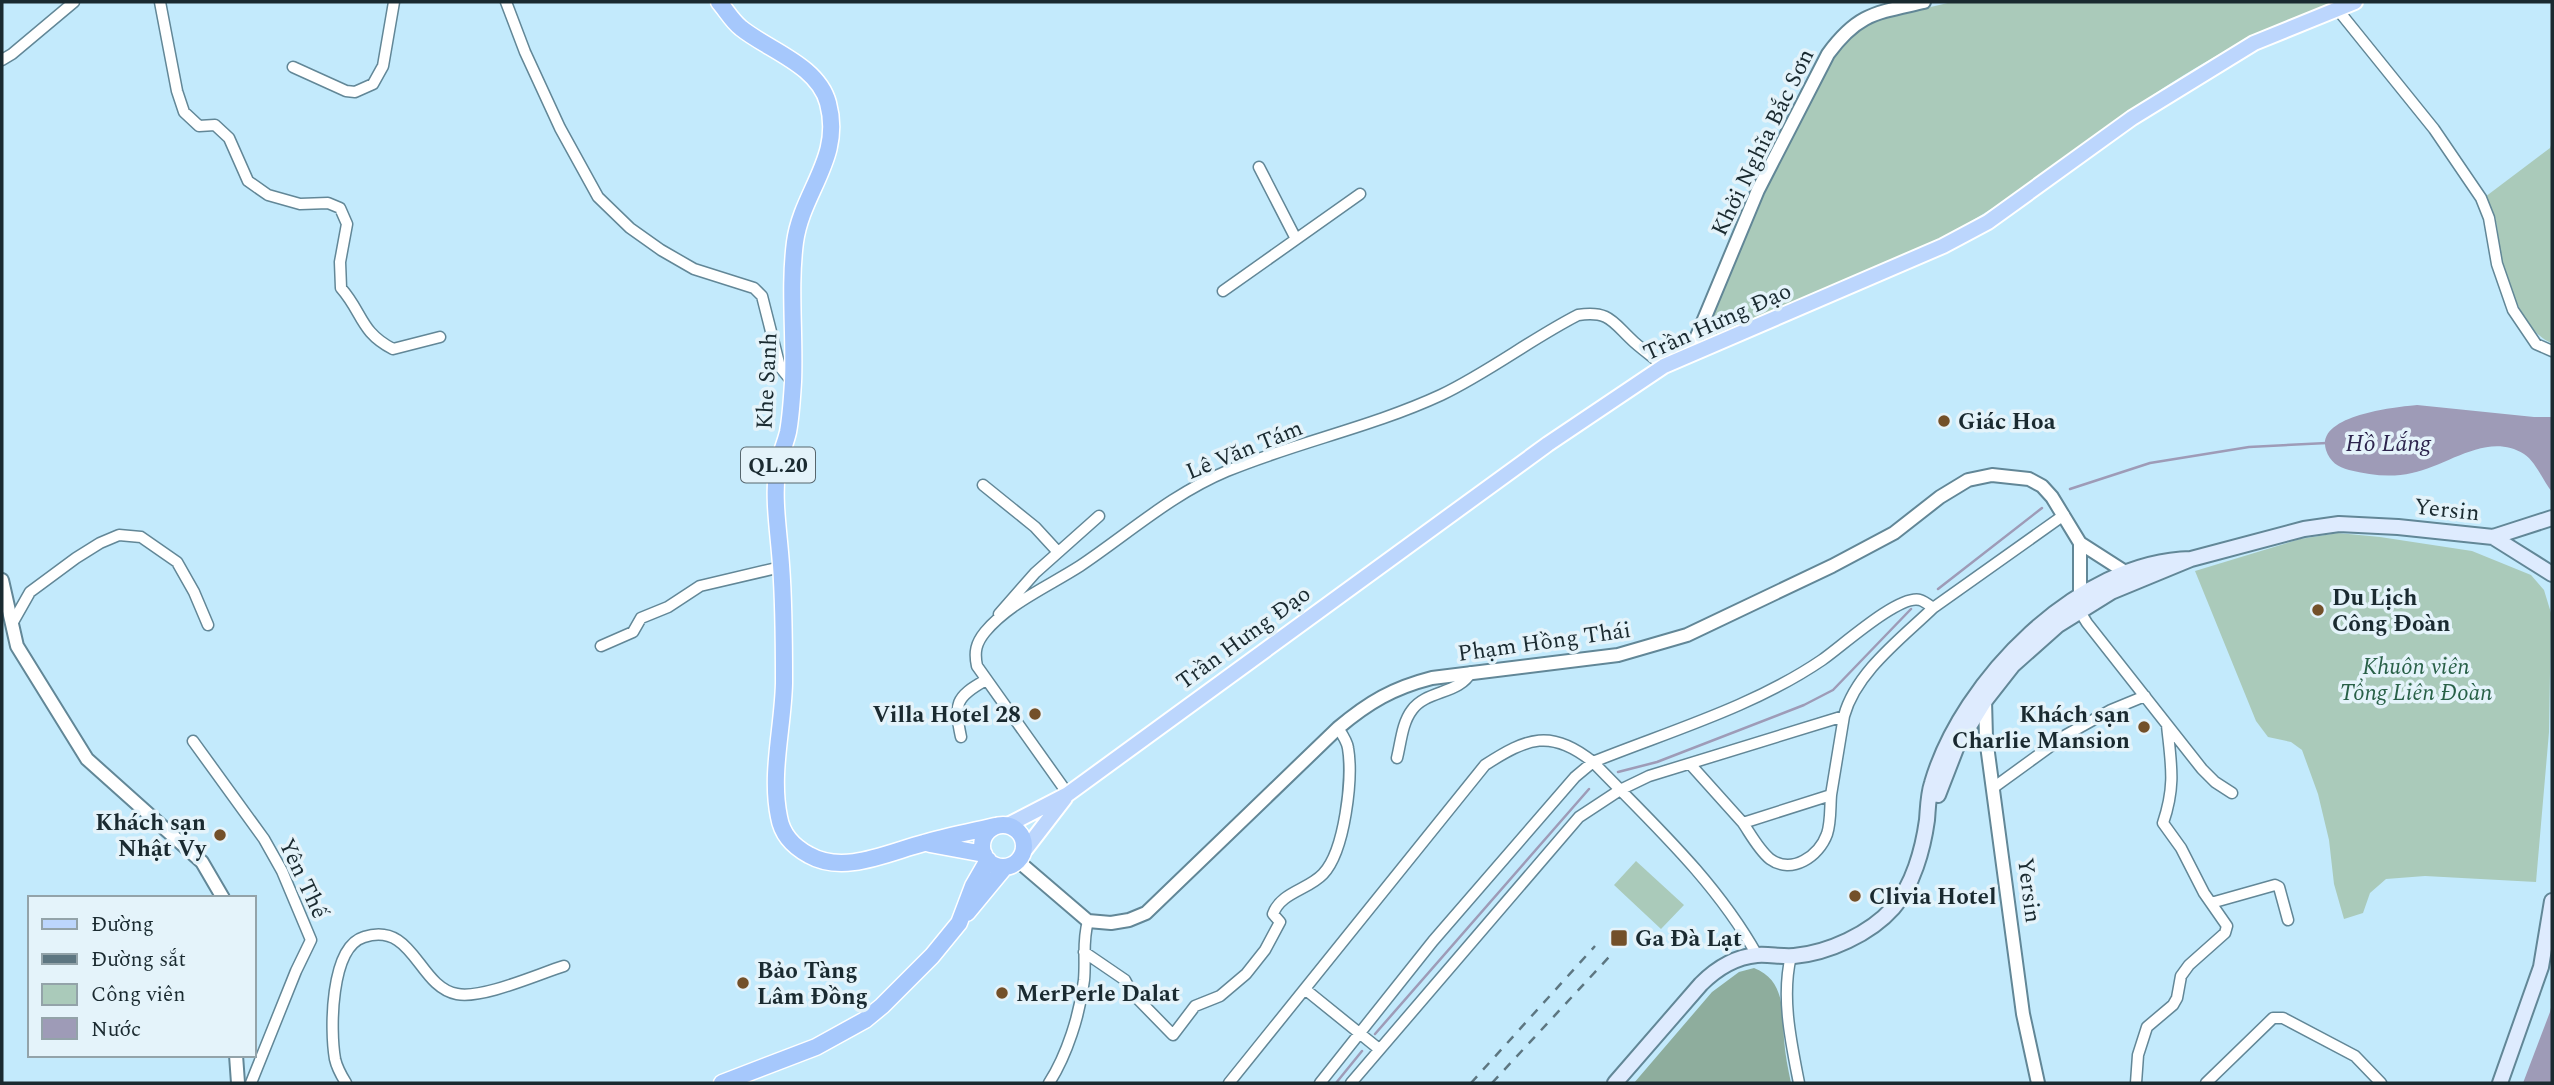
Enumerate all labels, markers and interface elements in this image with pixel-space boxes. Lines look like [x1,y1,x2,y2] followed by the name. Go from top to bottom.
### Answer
[1703,43,1824,242] street label: Khởi Nghĩa Bắc Sơn
[1638,274,1797,371] street label: Trần Hưng Đạo
[747,332,788,430] street label: Khe Sanh
[1958,405,2056,440] place label: Giác Hoa
[1181,411,1308,490] street label: Lê Văn Tám
[1936,413,1952,429] marker: Giác Hoa
[2345,426,2432,462] water label: Hồ Lắng
[741,448,815,482] road number: QL.20
[2412,490,2481,531] street label: Yersin
[1169,577,1319,699] street label: Trần Hưng Đạo
[2332,581,2451,642] place label: Du Lịch Công Đoàn
[2310,602,2326,618] marker: Du Lịch Công Đoàn
[1455,613,1633,672] street label: Phạm Hồng Thái
[2340,650,2492,711] park label: Khuôn viên Tổng Liên Đoàn
[873,698,1021,733] place label: Villa Hotel 28
[1952,698,2130,759] place label: Khách sạn Charlie Mansion
[1027,706,1043,722] marker: Villa Hotel 28
[2136,719,2152,735] marker: Khách sạn Charlie Mansion
[95,806,207,867] place label: Khách sạn Nhật Vy
[212,827,228,843] marker: Khách sạn Nhật Vy
[269,833,337,925] street label: Yên Thế
[2007,855,2050,925] street label: Yersin
[1869,880,1996,915] place label: Clivia Hotel
[1847,888,1863,904] marker: Clivia Hotel
[28,896,256,1057] legend
[91,909,154,941] text: Đường
[1635,922,1742,957] place label: Ga Đà Lạt
[1609,928,1629,948] marker: Ga Đà Lạt
[91,944,186,976] text: Đường sắt
[757,954,868,1015] place label: Bảo Tàng Lâm Đồng
[735,975,751,991] marker: Bảo Tàng Lâm Đồng
[1016,977,1180,1012] place label: MerPerle Dalat
[91,979,185,1011] text: Công viên
[994,985,1010,1001] marker: MerPerle Dalat
[91,1014,141,1046] text: Nước

